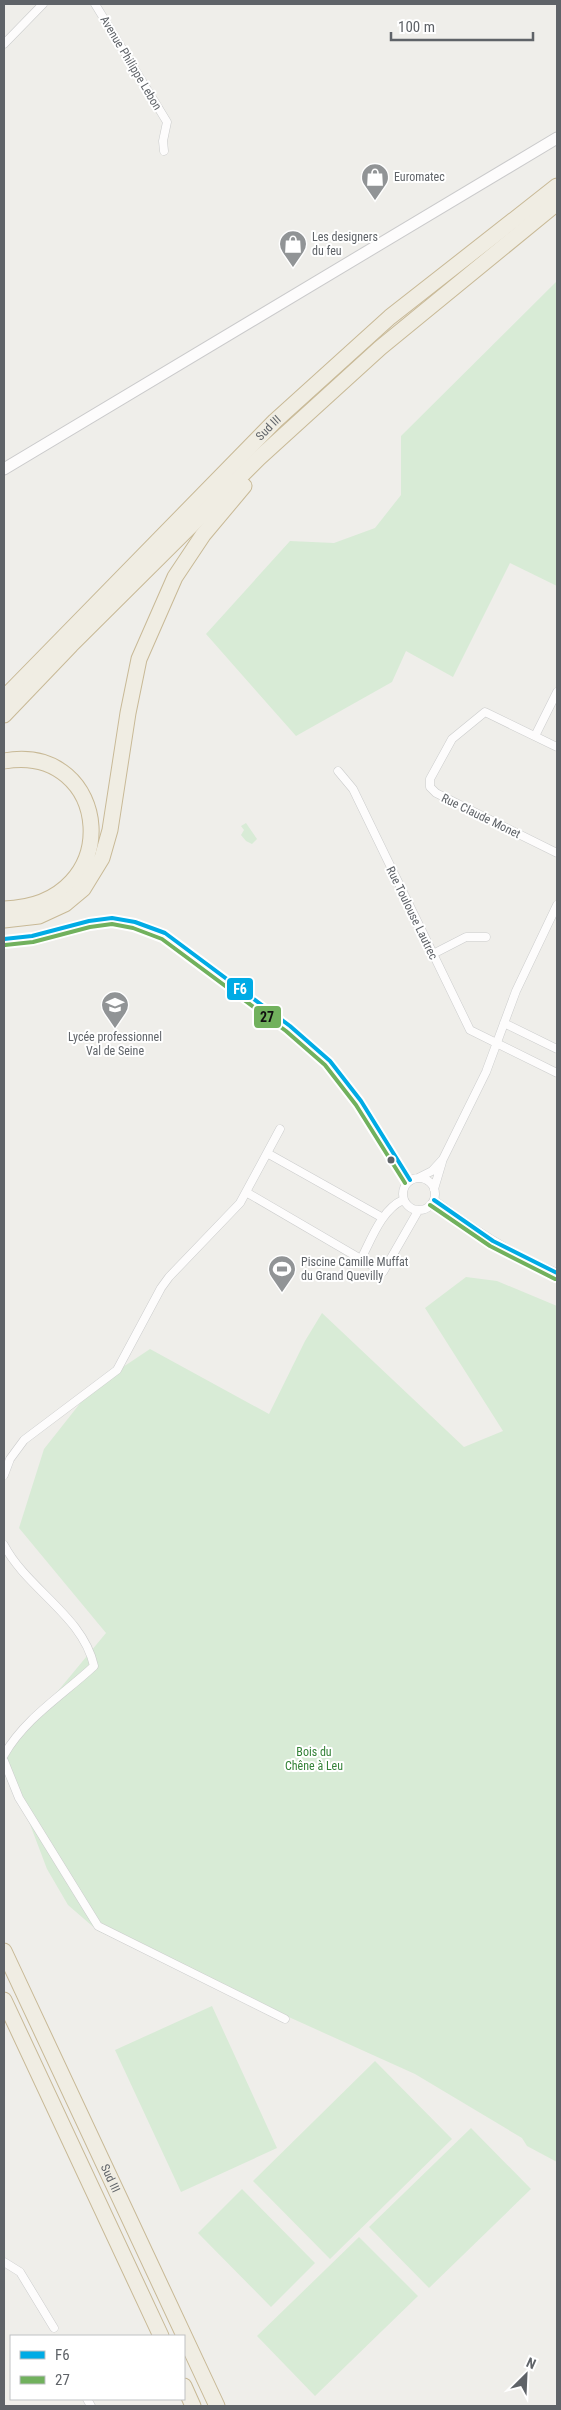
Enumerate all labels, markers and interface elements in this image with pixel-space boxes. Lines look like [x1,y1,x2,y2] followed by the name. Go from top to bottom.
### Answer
[391,10,534,42] scale bar
[97,13,165,113] street label: Avenue Philippe Lebon
[398,18,435,36] text: 100 m
[360,162,390,201] shop icon: Euromatec
[394,170,445,184] place label: Euromatec
[278,229,308,268] shop icon: Les designers du feu
[312,230,378,258] place label: Les designers du feu
[253,412,284,443] street label: Sud III
[439,791,523,841] street label: Rue Claude Monet
[383,864,441,962] street label: Rue Toulouse Lautrec
[226,977,254,1001] line badge: F6
[233,981,247,997] text: F6
[100,990,130,1029] school or university icon: Lycée professionnel Val de Seine
[253,1005,282,1029] line badge: 27
[260,1009,274,1025] text: 27
[68,1030,162,1058] place label: Lycée professionnel Val de Seine
[386,1155,396,1165] unlabelled marker
[267,1254,297,1293] sports icon: Piscine Camille Muffat du Grand Quevilly
[301,1255,409,1283] place label: Piscine Camille Muffat du Grand Quevilly
[285,1745,343,1773] park label: Bois du Chêne à Leu
[98,2162,123,2195] street label: Sud III
[10,2335,185,2400] legend
[55,2346,70,2364] text: F6
[501,2350,551,2400] north arrow
[524,2354,538,2372] text: N
[55,2371,70,2389] text: 27

